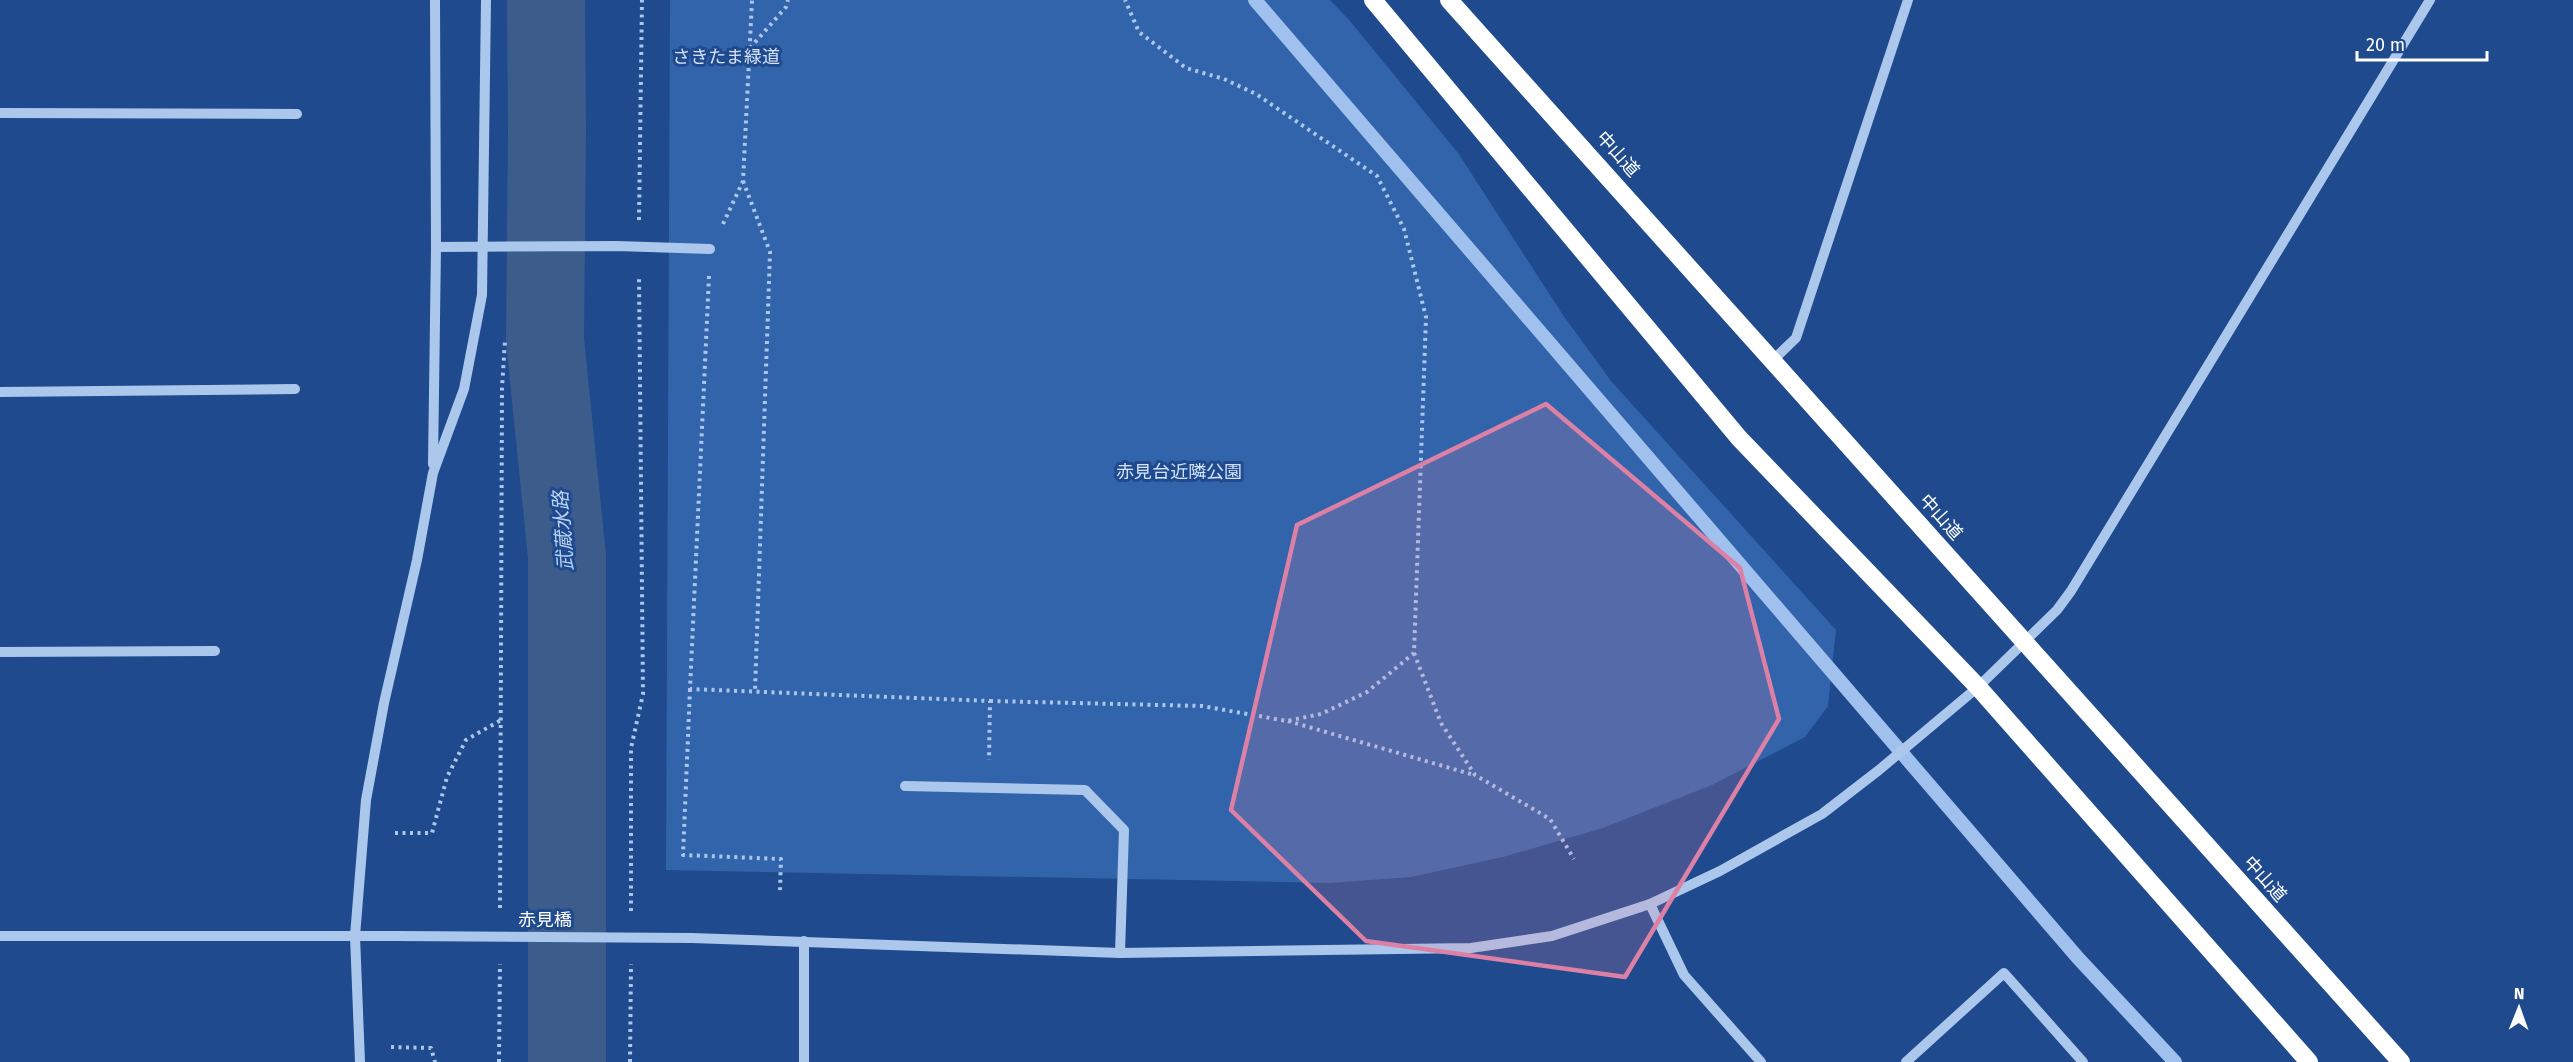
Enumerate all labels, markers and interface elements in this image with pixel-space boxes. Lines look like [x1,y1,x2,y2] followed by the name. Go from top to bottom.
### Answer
[2357,24,2488,62] scale bar
[2366,34,2405,56] text: 20 m
[672,46,780,68] park label: さきたま緑道
[1592,127,1644,181] street label: 中山道
[1116,461,1242,483] park label: 赤見台近隣公園
[548,488,578,572] water label: 武蔵水路
[1915,490,1967,544] street label: 中山道
[2239,852,2291,906] street label: 中山道
[518,909,572,931] street label: 赤見橋
[2489,978,2549,1038] north arrow
[2514,984,2525,1003] text: N

